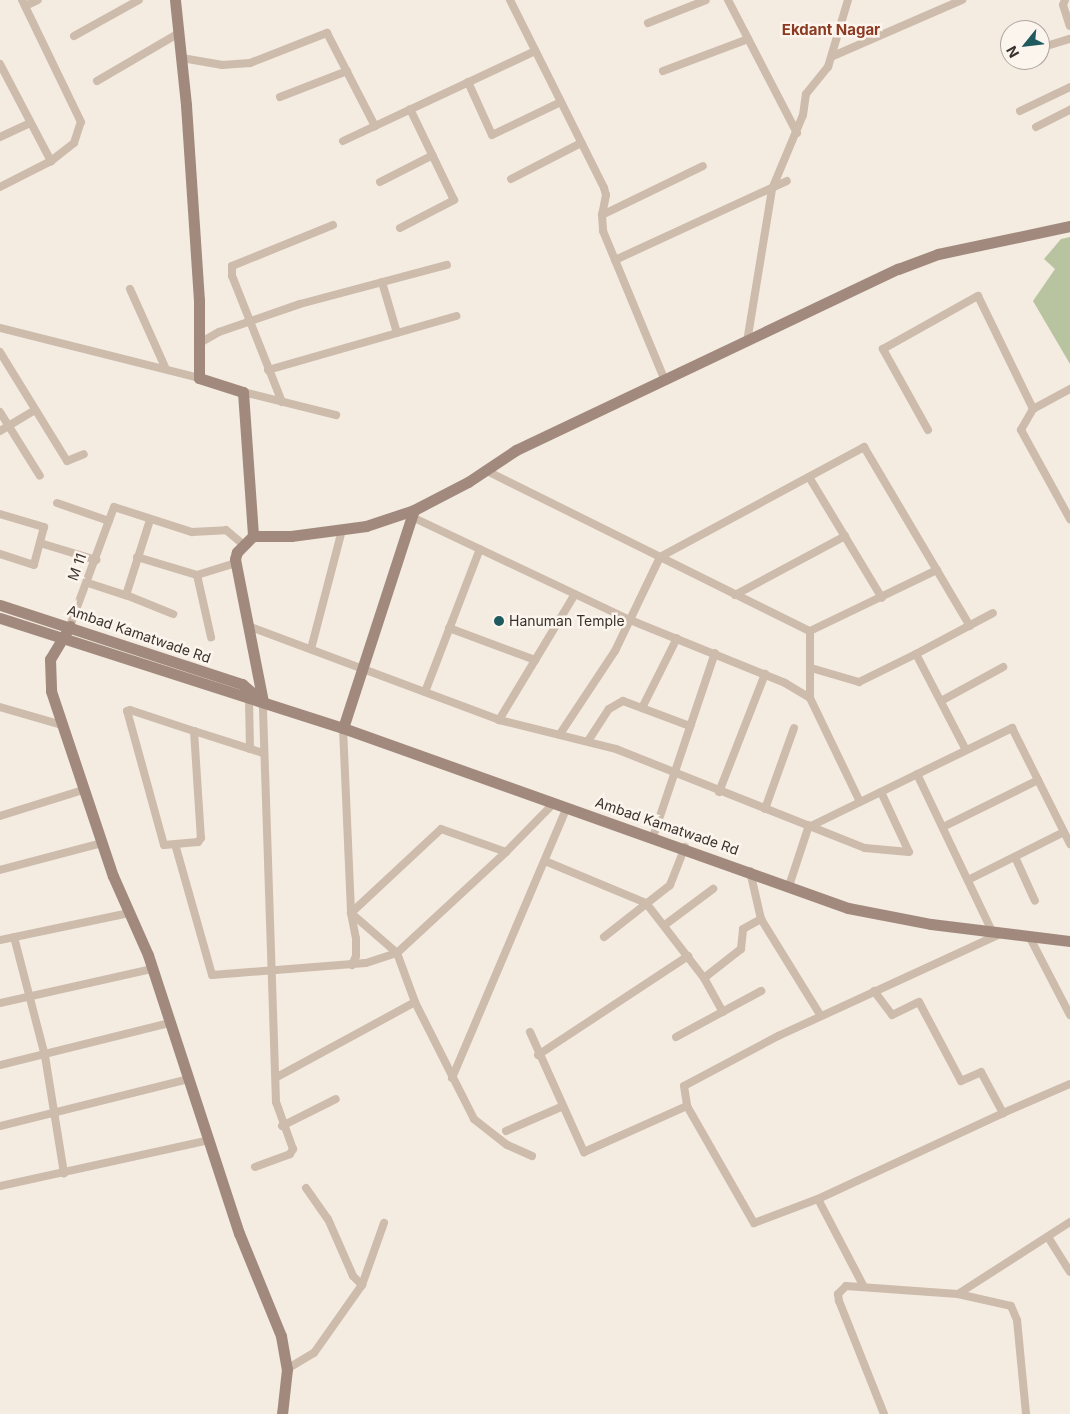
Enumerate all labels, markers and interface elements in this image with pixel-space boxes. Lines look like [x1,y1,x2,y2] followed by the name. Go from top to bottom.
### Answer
[1000,20,1050,70] north arrow
[782,21,880,39] district label: Ekdant Nagar
[1002,43,1022,61] text: N
[64,551,90,583] street label: M 11
[65,602,213,666] street label: Ambad Kamatwade Rd
[509,613,625,629] place label: Hanuman Temple
[493,615,505,627] marker: Hanuman Temple
[593,794,741,858] street label: Ambad Kamatwade Rd

